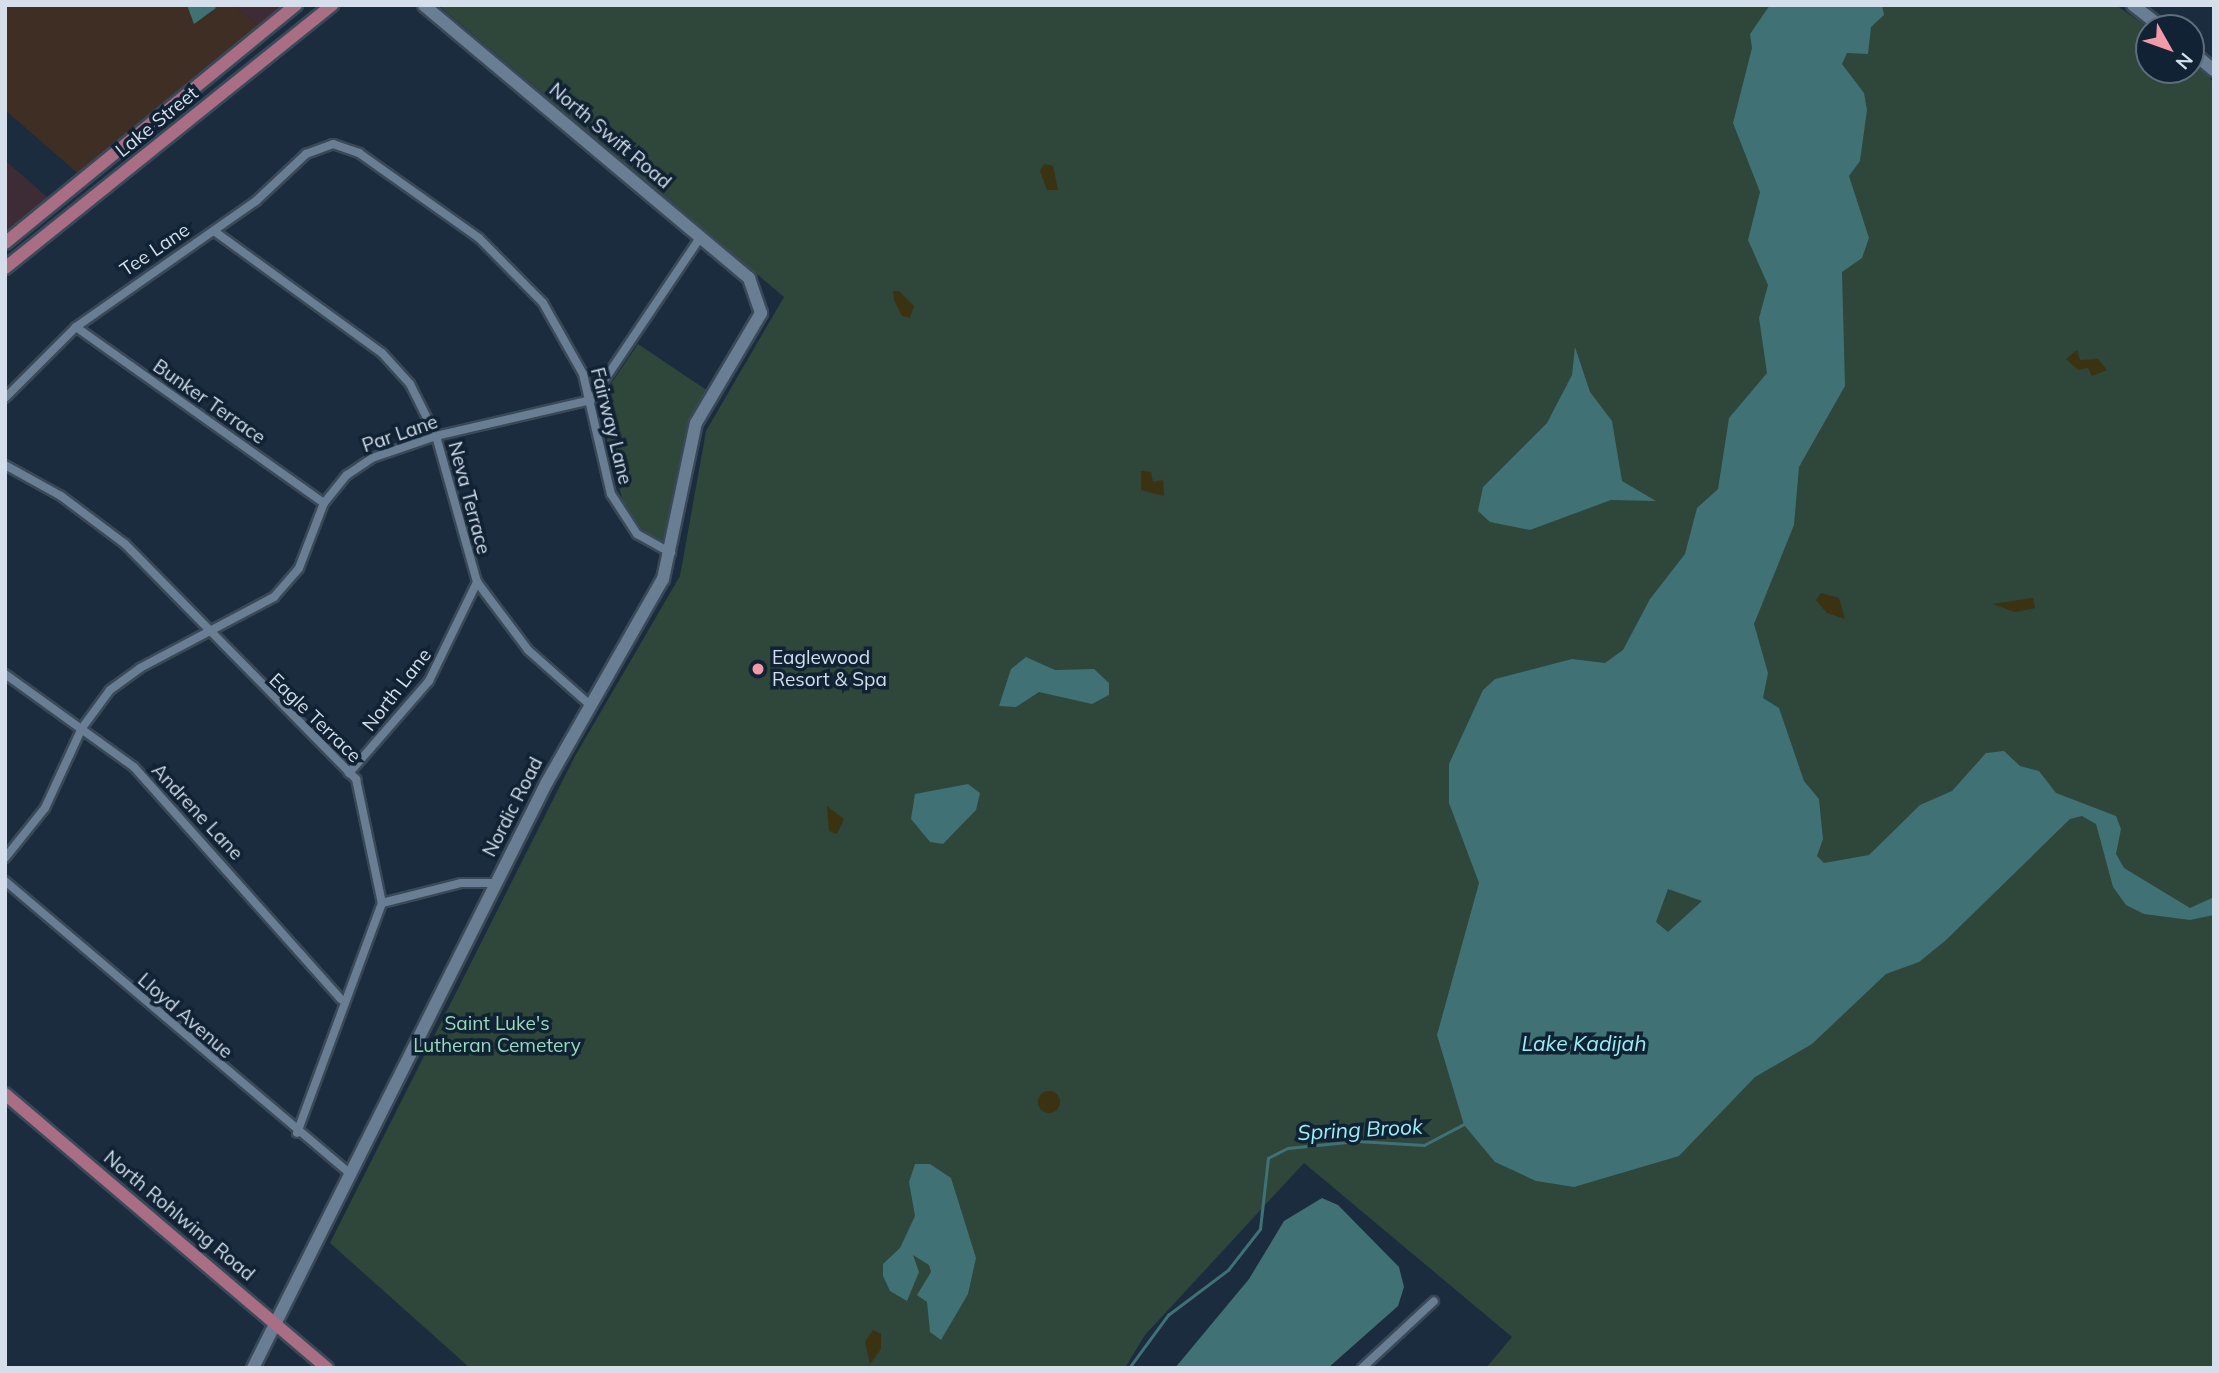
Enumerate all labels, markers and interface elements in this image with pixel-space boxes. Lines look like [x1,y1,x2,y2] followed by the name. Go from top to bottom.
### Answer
[2135,14,2205,84] north arrow
[2171,48,2198,74] text: N
[544,78,676,194] street label: North Swift Road
[111,82,203,162] street label: Lake Street
[116,218,194,282] street label: Tee Lane
[148,355,270,449] street label: Bunker Terrace
[585,365,637,487] street label: Fairway Lane
[359,410,441,458] street label: Par Lane
[443,439,495,557] street label: Neva Terrace
[358,644,436,736] street label: North Lane
[772,647,887,691] place label: Eaglewood Resort & Spa
[750,661,766,677] marker: Eaglewood Resort & Spa
[264,669,366,767] street label: Eagle Terrace
[478,753,548,861] street label: Nordic Road
[147,759,247,865] street label: Andrene Lane
[133,969,237,1063] street label: Lloyd Avenue
[413,1013,581,1057] park label: Saint Luke's Lutheran Cemetery
[1522,1030,1646,1056] water label: Lake Kadijah
[1297,1113,1423,1145] water label: Spring Brook
[99,1146,259,1286] street label: North Rohlwing Road

